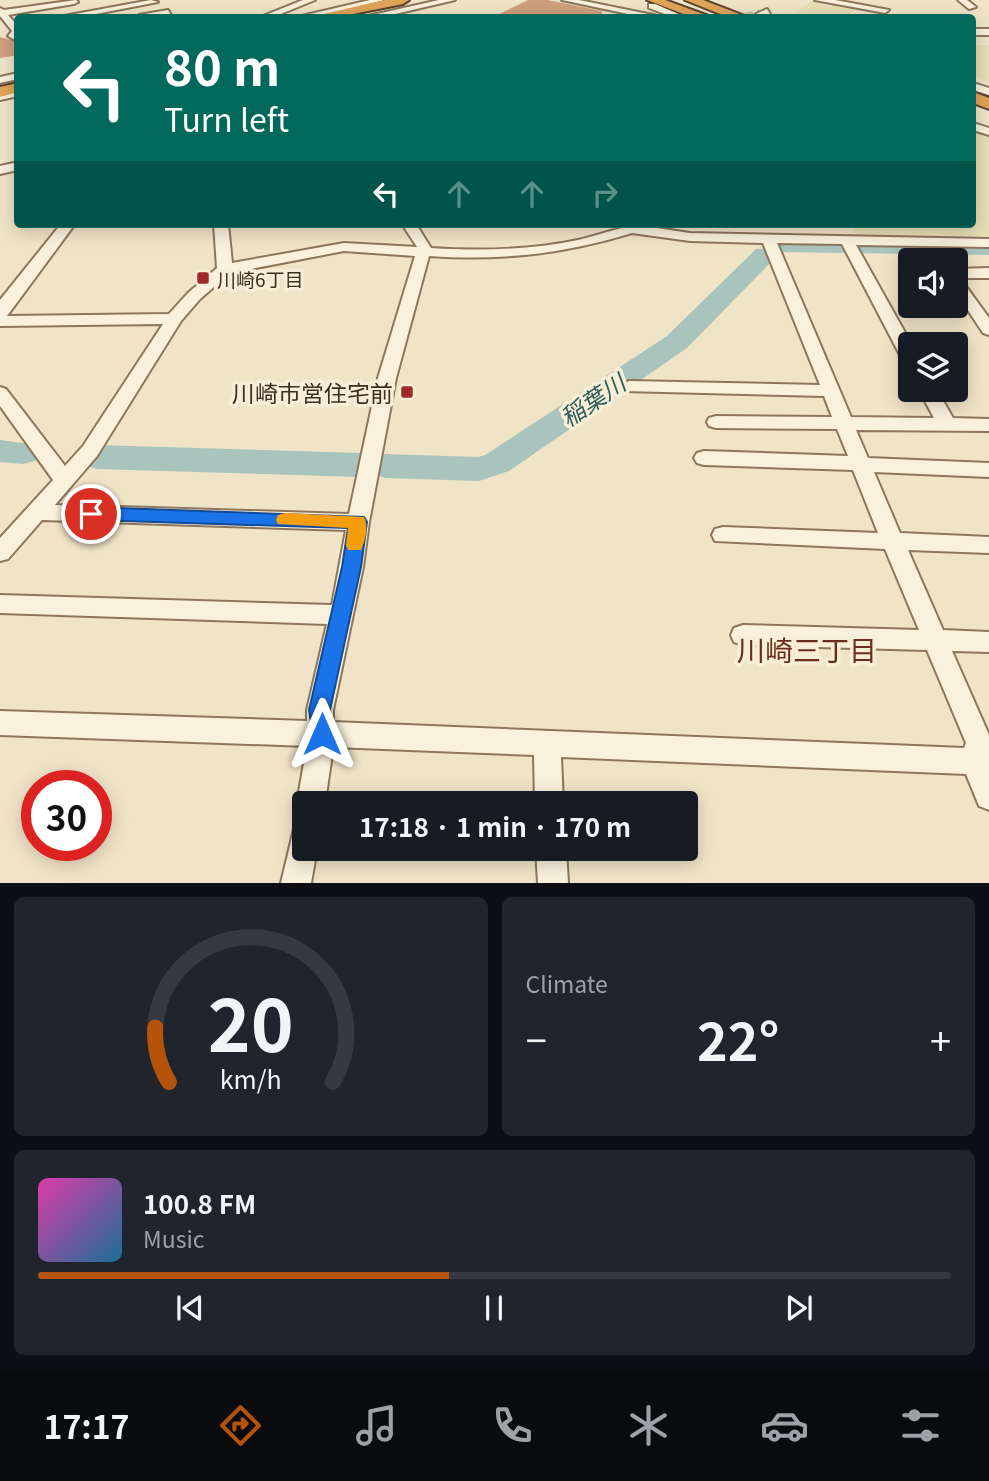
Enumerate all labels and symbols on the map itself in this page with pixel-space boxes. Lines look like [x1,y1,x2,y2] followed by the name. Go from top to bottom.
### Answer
[217,265,304,292] place label: 川崎6丁目
[195,270,211,286] marker: 川崎6丁目
[552,363,634,434] water label: 稲葉川
[232,375,393,409] place label: 川崎市営住宅前
[399,384,415,400] marker: 川崎市営住宅前
[61,484,121,544] pin
[737,629,877,669] district label: 川崎三丁目
[285,697,359,771] position arrow
[21,770,112,861] speed limit sign: 30

